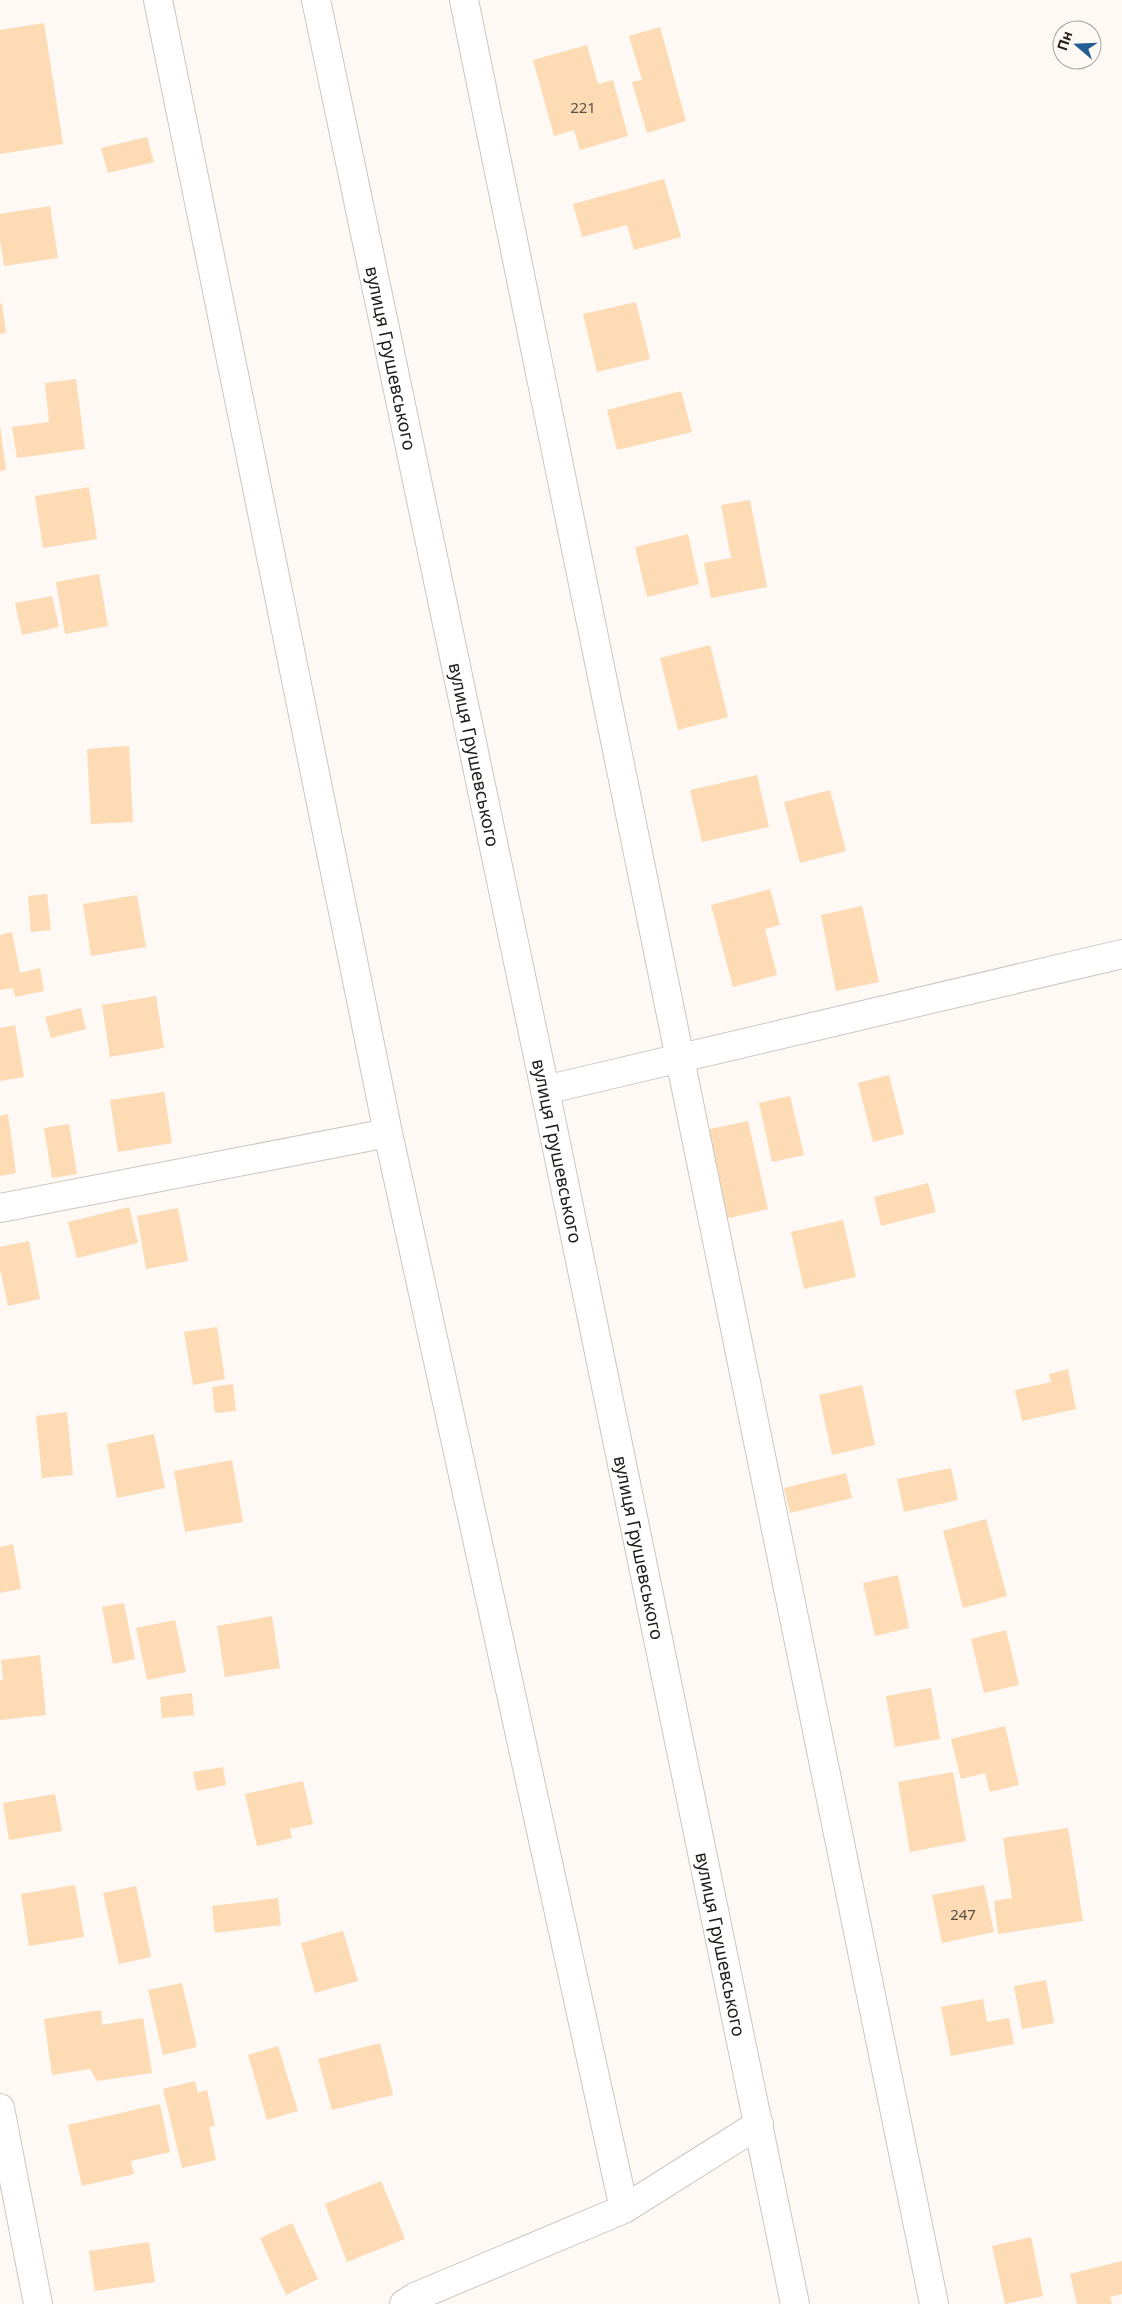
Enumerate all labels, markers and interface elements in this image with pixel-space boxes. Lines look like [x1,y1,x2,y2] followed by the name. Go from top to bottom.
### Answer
[1052,20,1102,70] north arrow
[1052,28,1076,53] text: Пн
[570,97,596,117] house number: 221
[360,264,422,452] street label: вулиця Грушевського
[443,660,506,849] street label: вулиця Грушевського
[527,1057,588,1245] street label: вулиця Грушевського
[609,1453,670,1642] street label: вулиця Грушевського
[690,1850,752,2039] street label: вулиця Грушевського
[950,1904,976,1924] house number: 247

